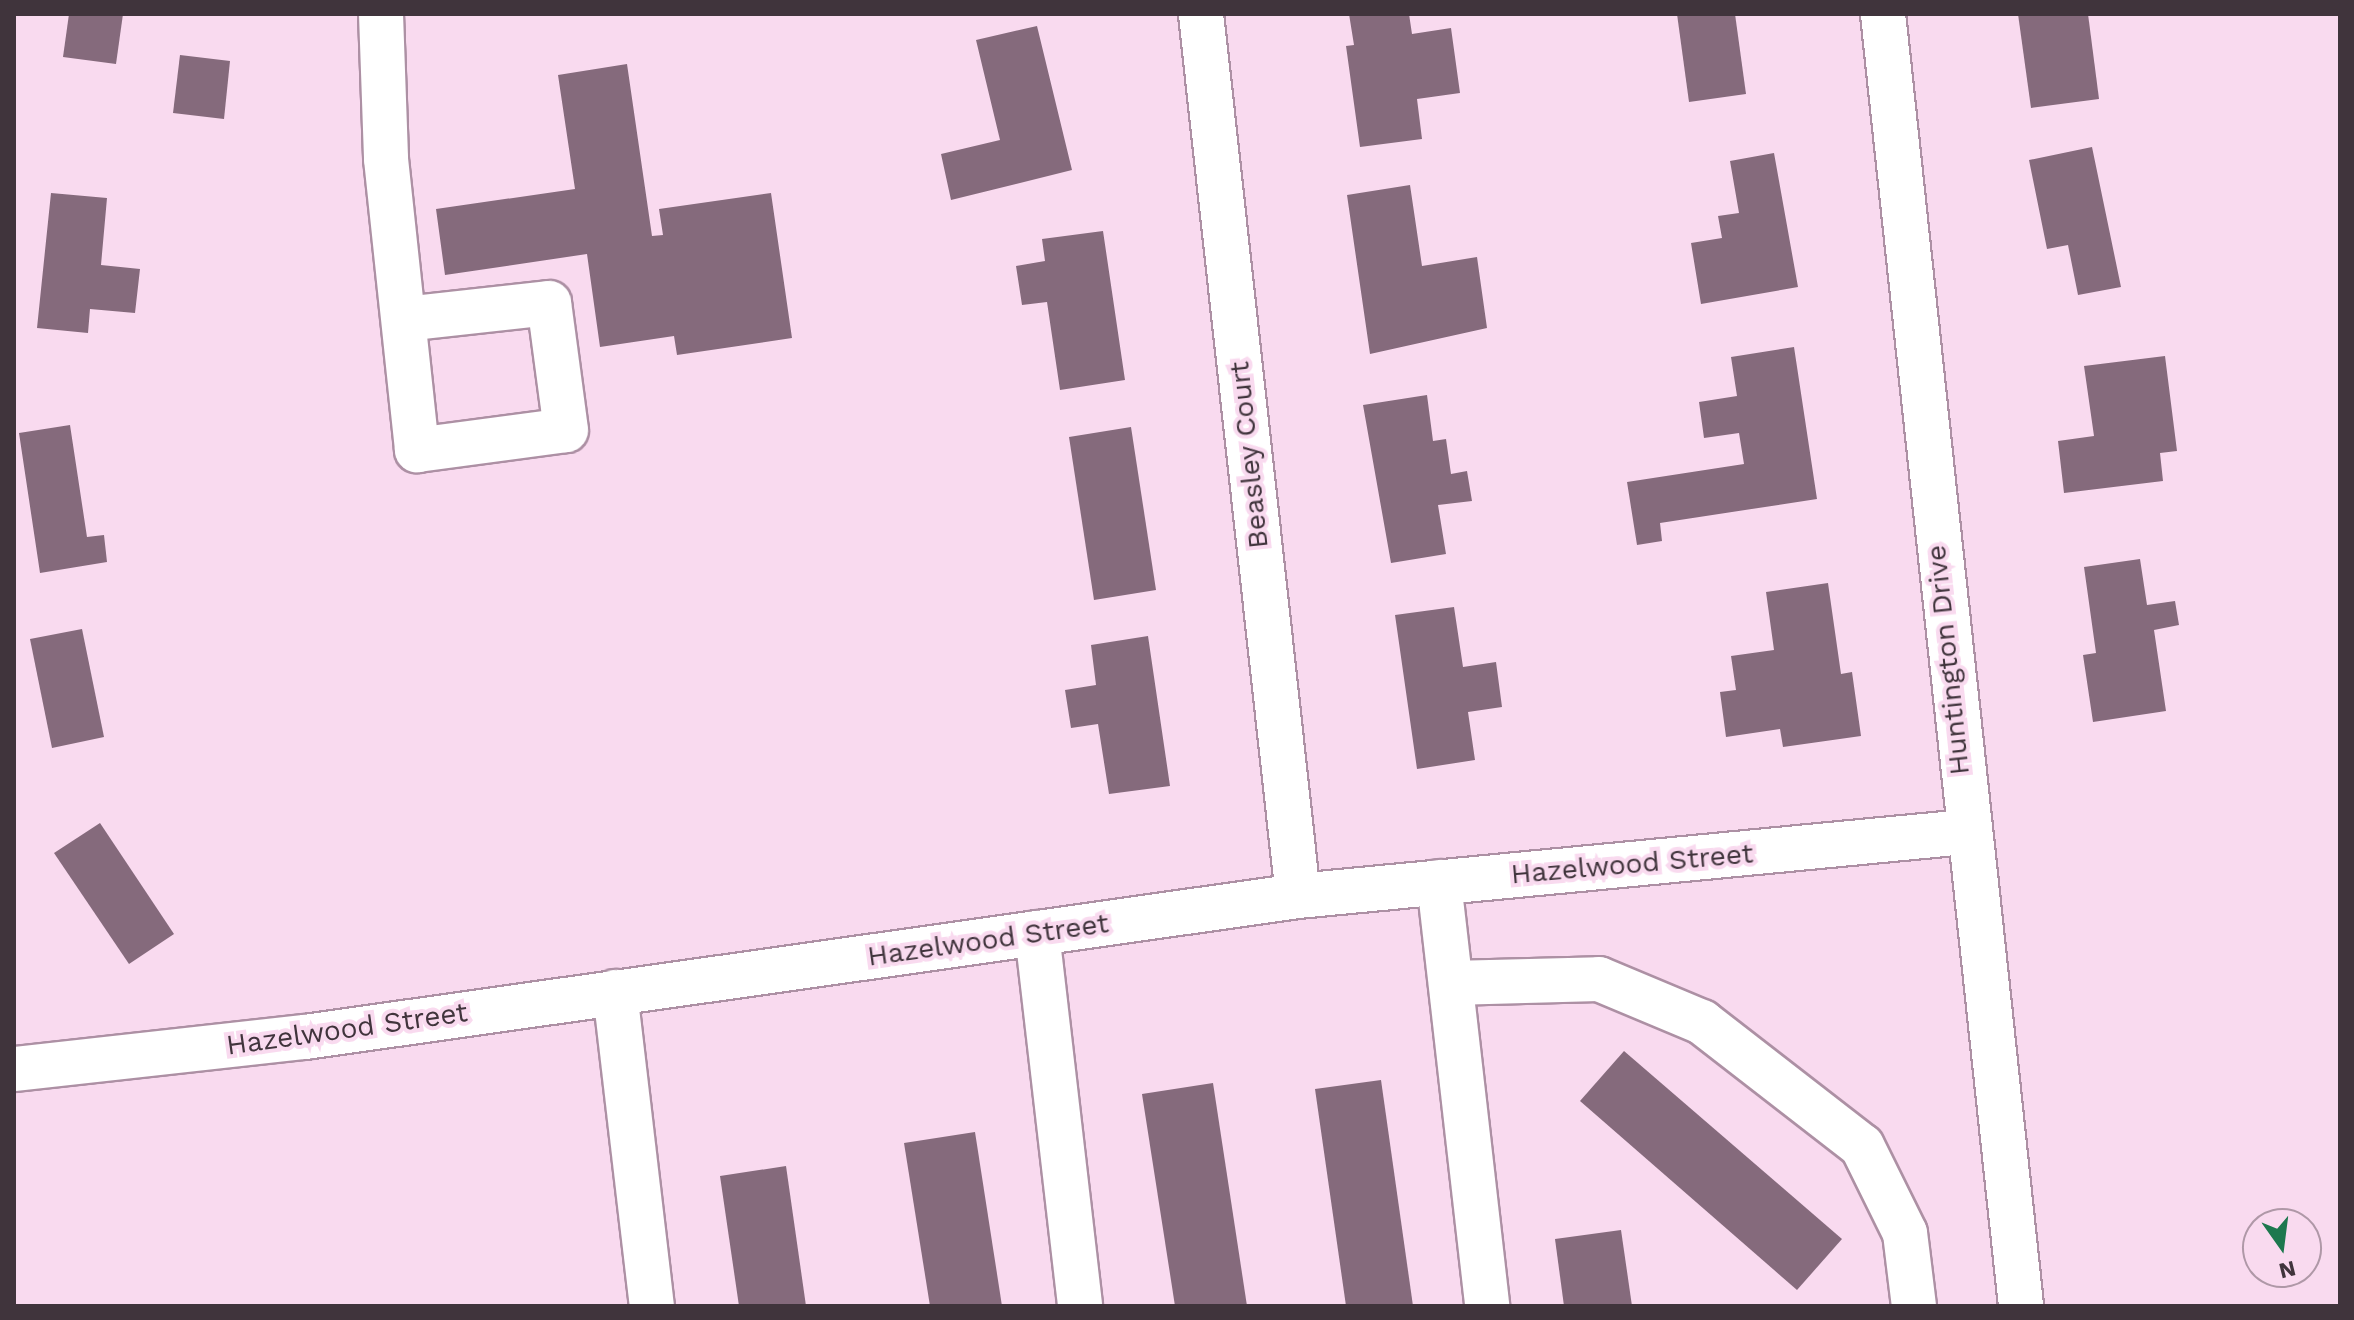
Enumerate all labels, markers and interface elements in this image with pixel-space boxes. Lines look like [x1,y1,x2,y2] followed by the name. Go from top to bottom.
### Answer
[1222,359,1276,551] street label: Beasley Court
[1919,543,1977,777] street label: Huntington Drive
[1509,837,1755,891] street label: Hazelwood Street
[865,906,1111,974] street label: Hazelwood Street
[224,995,470,1063] street label: Hazelwood Street
[2242,1208,2322,1288] north arrow
[2277,1256,2298,1284] text: N

